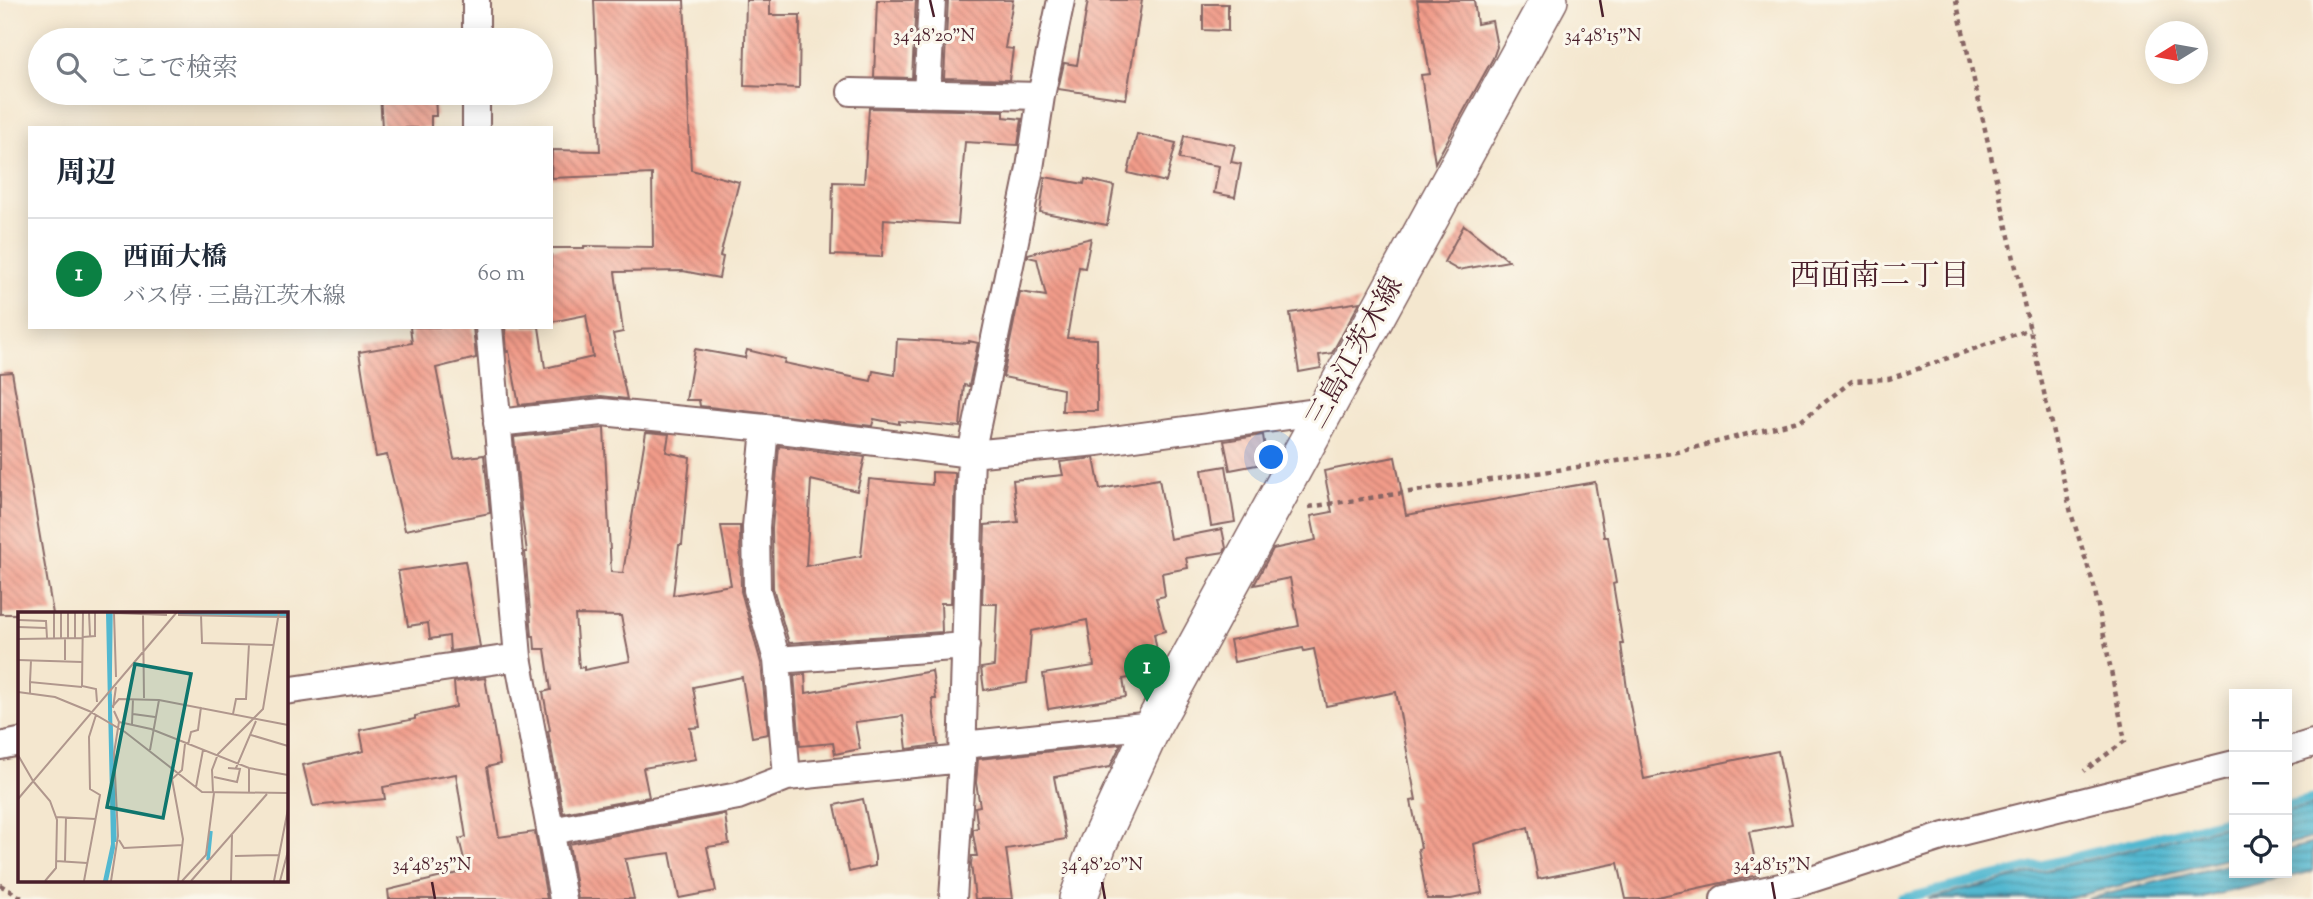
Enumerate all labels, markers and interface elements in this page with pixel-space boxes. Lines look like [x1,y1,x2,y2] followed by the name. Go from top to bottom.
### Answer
[2145,21,2208,84] north arrow
[893,24,975,50] text: 34°48'20"N
[1565,24,1641,50] text: 34°48'15"N
[28,28,553,105] search box
[52,48,90,86] icon: search
[108,51,238,88] text: ここで検索
[56,153,116,196] text: 周辺
[123,240,227,277] text: 西面大橋
[1790,256,1970,299] district label: 西面南二丁目
[75,258,83,291] text: 1
[477,258,525,291] text: 60 m
[1298,270,1414,436] street label: 三島江茨木線
[123,281,346,314] text: バス停 · 三島江茨木線
[1254,440,1288,474] your location
[18,612,287,881] inset map
[1124,644,1170,702] pin: 1
[2229,689,2292,878] map controls
[2229,689,2292,752] button: +
[2229,752,2292,815] button: −
[2229,815,2292,878] button: locate
[393,853,471,879] text: 34°48'25"N
[1061,853,1143,879] text: 34°48'20"N
[1734,853,1810,879] text: 34°48'15"N

